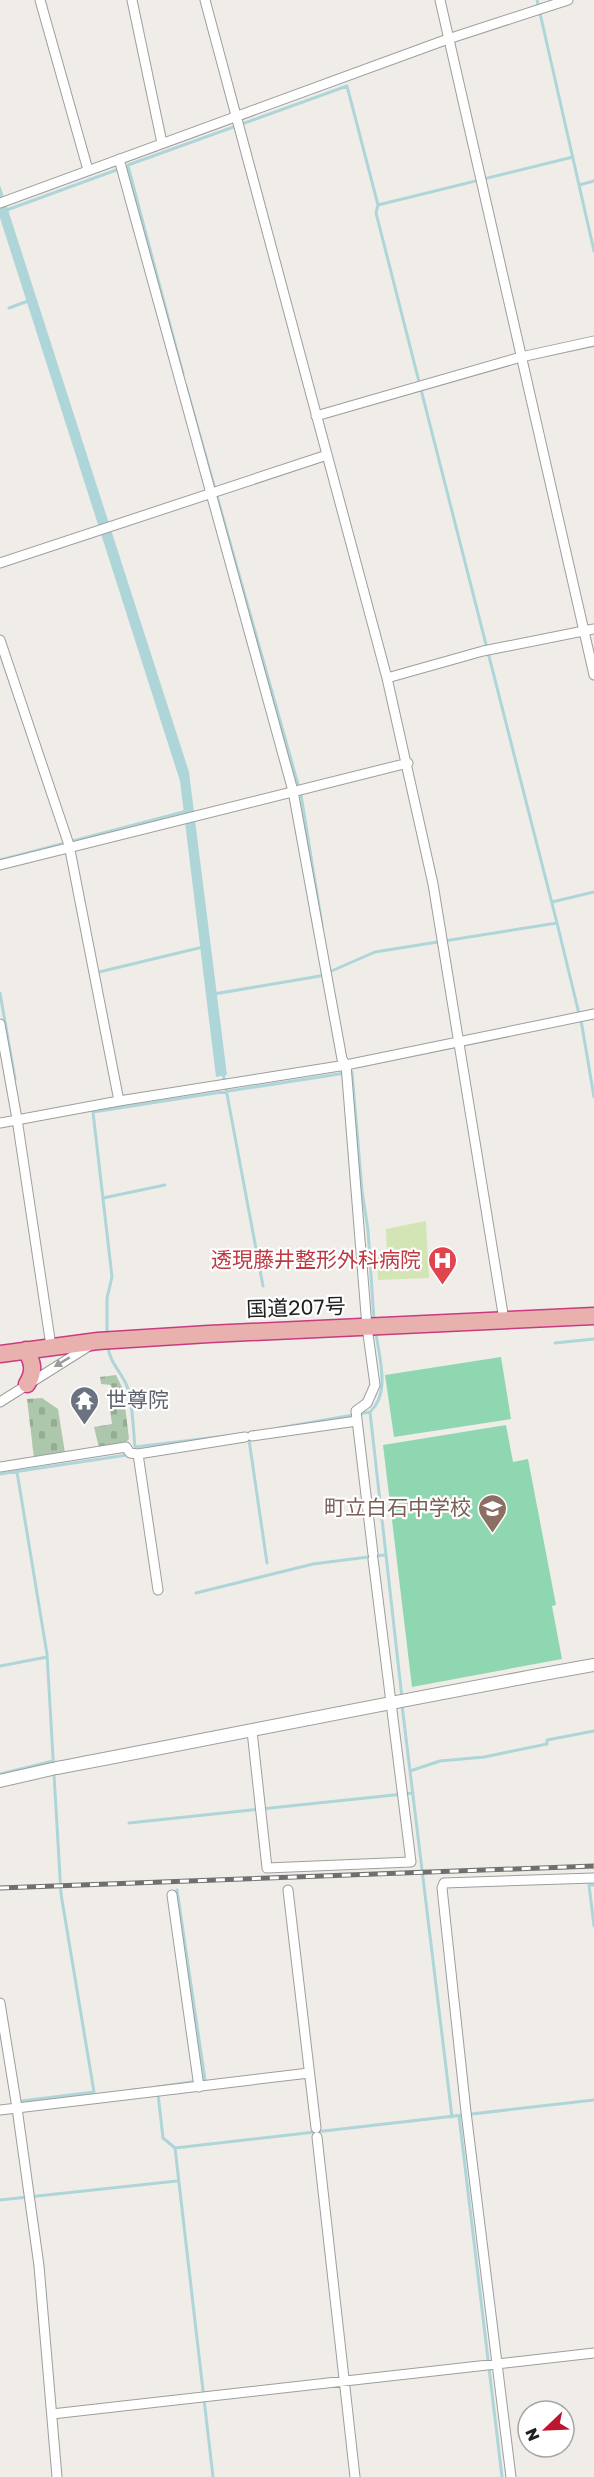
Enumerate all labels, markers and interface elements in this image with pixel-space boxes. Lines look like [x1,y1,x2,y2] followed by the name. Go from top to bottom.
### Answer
[426,1244,458,1286] hospital icon: 透現藤井整形外科病院
[211,1246,421,1272] place label: 透現藤井整形外科病院
[246,1292,346,1322] street label: 国道207号
[54,1356,70,1367] one-way arrow
[69,1384,101,1426] temple icon: 世尊院
[106,1386,169,1412] place label: 世尊院
[476,1492,508,1534] school or university icon: 町立白石中学校
[324,1494,471,1520] place label: 町立白石中学校
[516,2399,576,2459] north arrow
[521,2425,544,2444] text: N

